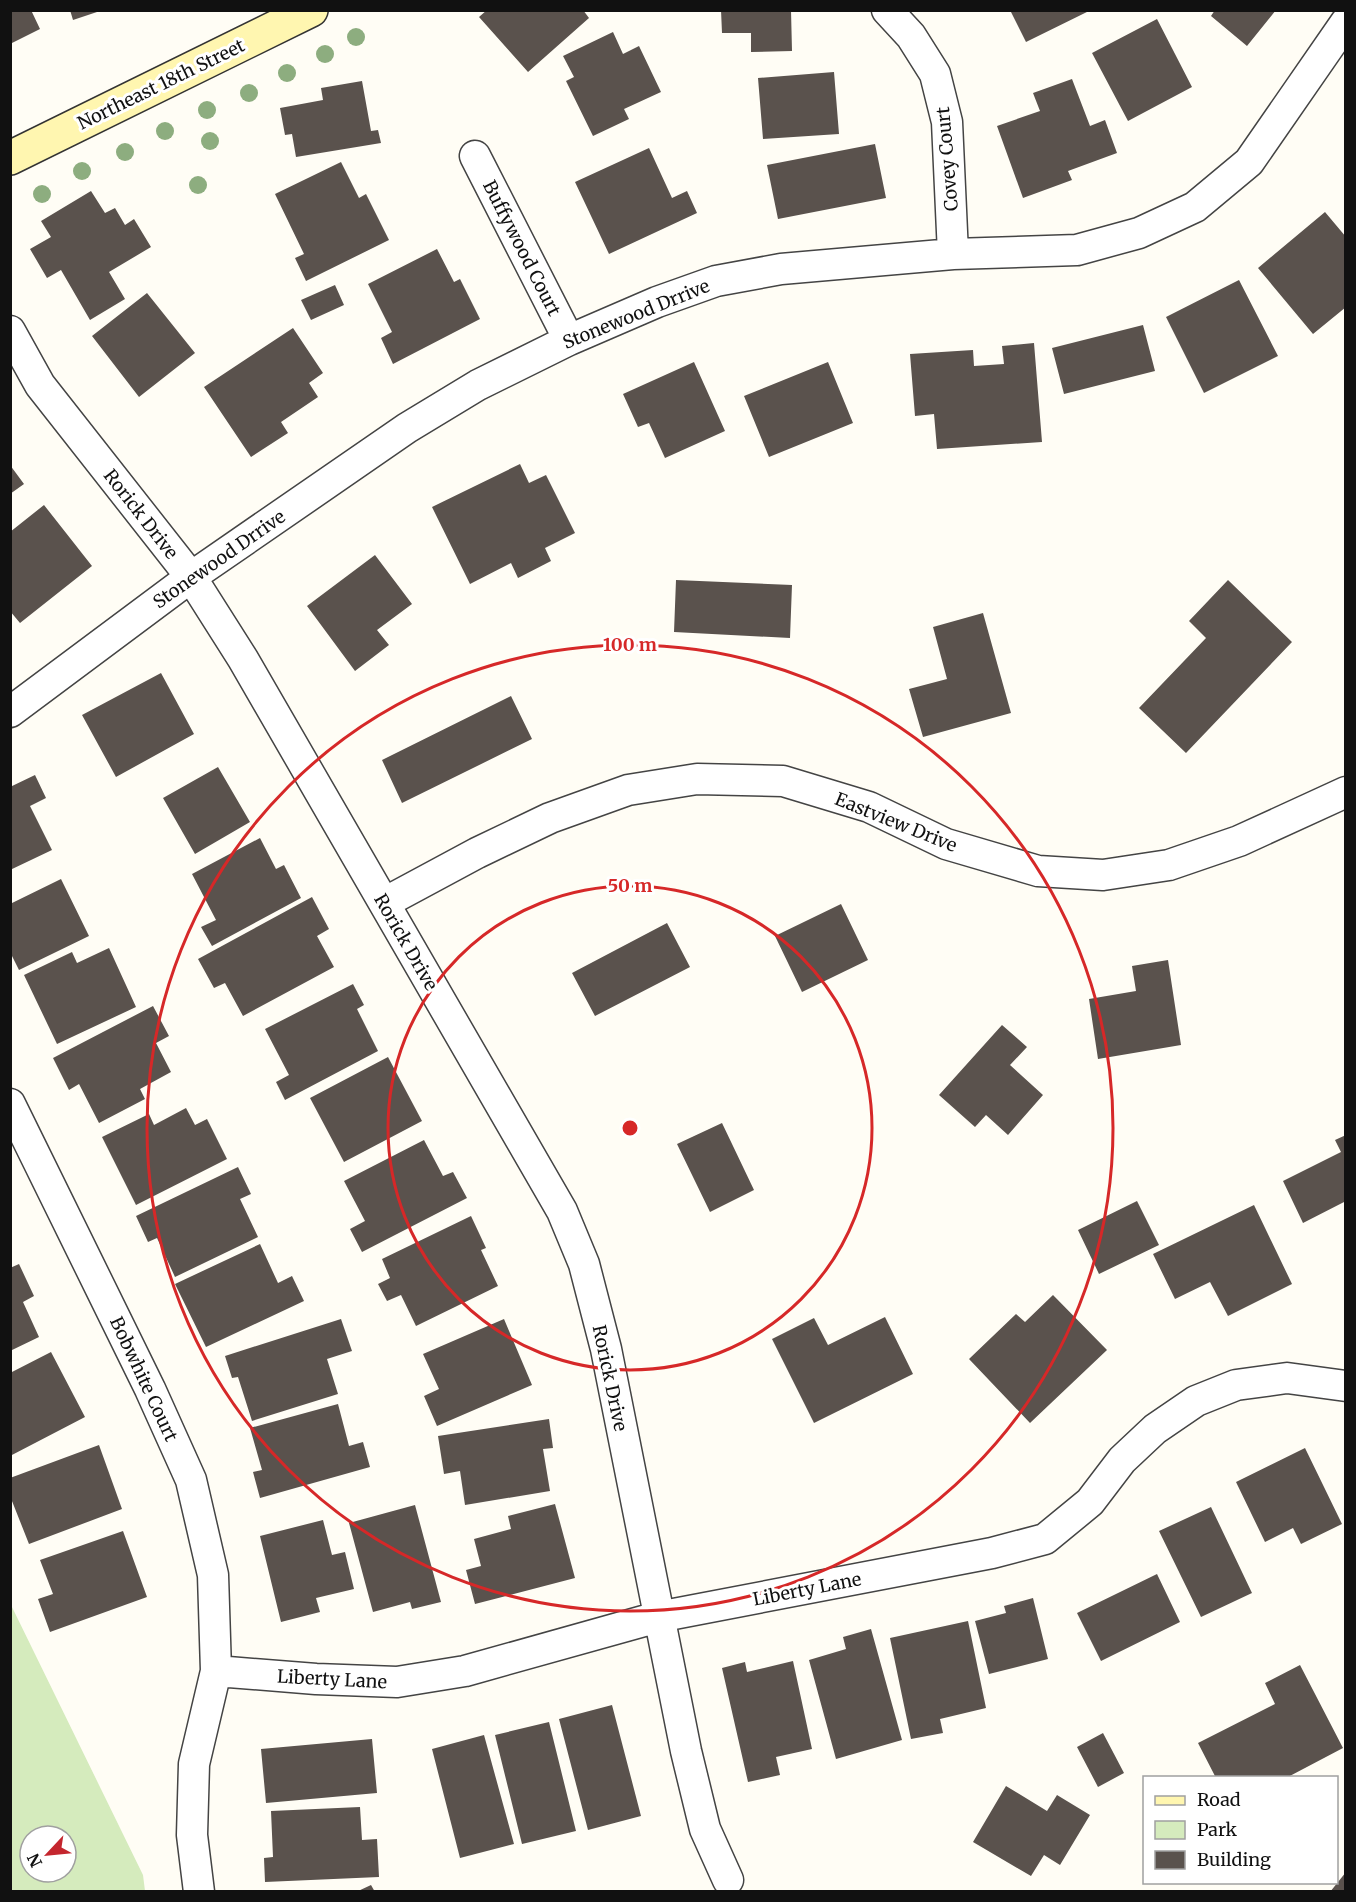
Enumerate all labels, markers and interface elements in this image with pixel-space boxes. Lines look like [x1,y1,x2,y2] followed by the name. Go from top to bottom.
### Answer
[74,34,248,134] street label: Northeast 18th Street
[931,106,963,212] street label: Covey Court
[478,176,566,320] street label: Buffywood Court
[559,274,713,354] street label: Stonewood Drrive
[99,464,183,564] street label: Rorick Drive
[148,505,290,613] street label: Stonewood Drrive
[603,633,657,656] text: 100 m
[832,787,960,857] street label: Eastview Drive
[608,874,652,897] text: 50 m
[369,890,443,994] street label: Rorick Drive
[620,1118,640,1138] centre of rings
[105,1313,183,1445] street label: Bobwhite Court
[588,1323,632,1433] street label: Rorick Drive
[751,1567,863,1611] street label: Liberty Lane
[276,1665,388,1693] street label: Liberty Lane
[1143,1776,1338,1884] legend
[1197,1788,1241,1811] text: Road
[1197,1818,1238,1841] text: Park
[18,1824,78,1884] north arrow
[1197,1848,1271,1871] text: Building
[23,1850,46,1871] text: N

